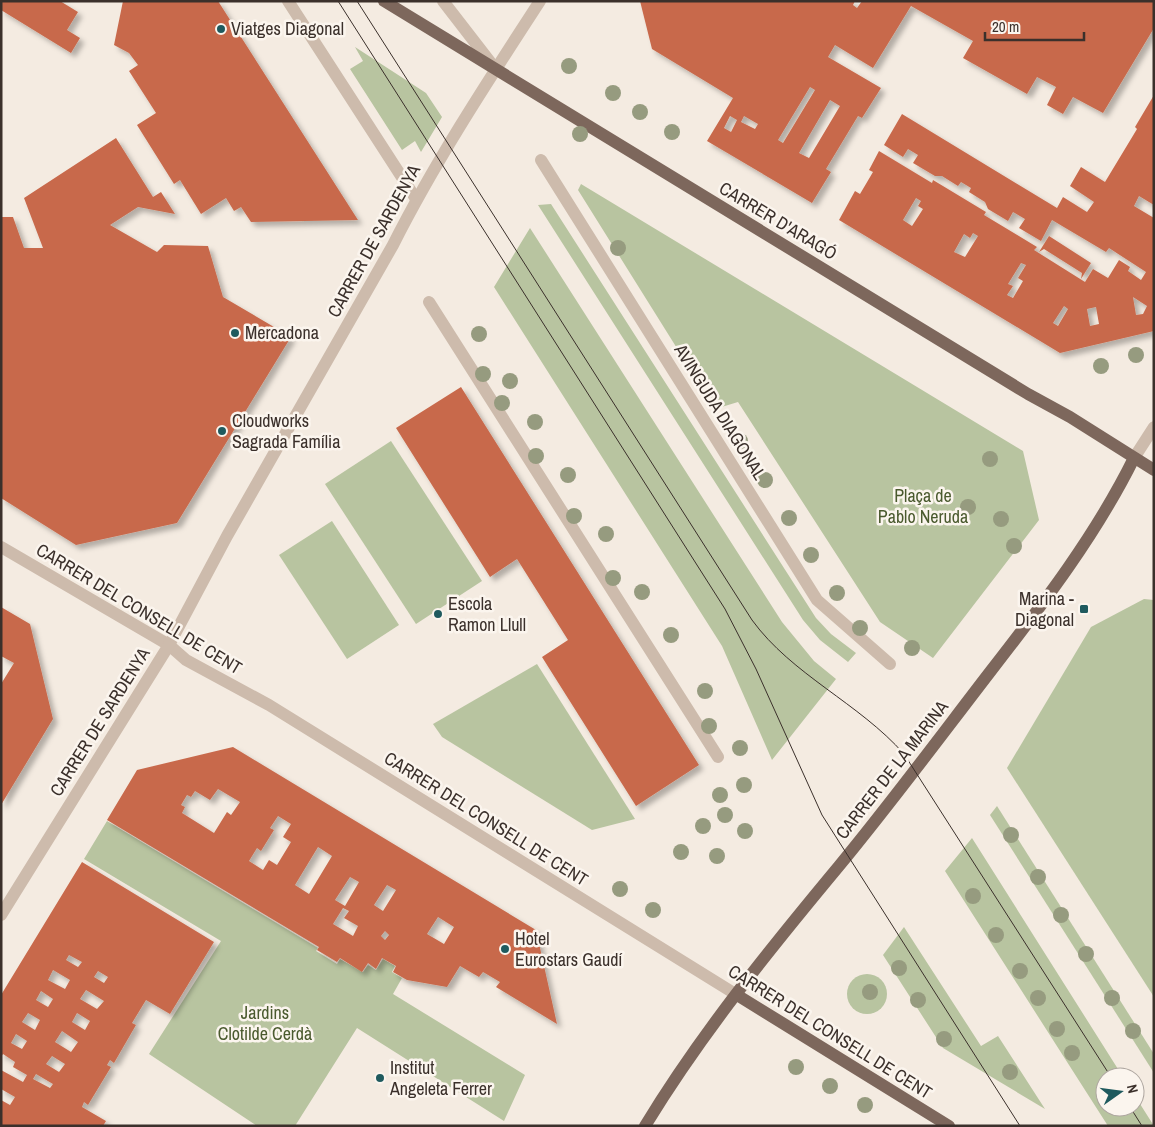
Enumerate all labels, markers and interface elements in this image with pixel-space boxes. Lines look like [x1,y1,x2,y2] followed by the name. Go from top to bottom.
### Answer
[985,10,1084,42] scale bar
[231,16,344,41] place label: Viatges Diagonal
[992,16,1019,37] text: 20 m
[215,23,227,35] marker: Viatges Diagonal
[321,160,426,322] street label: CARRER DE SARDENYA
[715,176,842,266] street label: CARRER D'ARAGÓ
[245,320,319,345] place label: Mercadona
[229,327,241,339] marker: Mercadona
[668,338,772,484] street label: AVINGUDA DIAGONAL
[232,408,340,454] place label: Cloudworks Sagrada Família
[216,425,228,437] marker: Cloudworks Sagrada Família
[878,483,968,529] park label: Plaça de Pablo Neruda
[32,537,247,680] street label: CARRER DEL CONSELL DE CENT
[1015,586,1074,632] place label: Marina - Diagonal
[448,591,526,637] place label: Escola Ramon Llull
[1078,603,1090,615] marker: Marina - Diagonal
[432,608,444,620] marker: Escola Ramon Llull
[44,642,156,801] street label: CARRER DE SARDENYA
[829,695,954,844] street label: CARRER DE LA MARINA
[380,745,593,892] street label: CARRER DEL CONSELL DE CENT
[515,926,623,972] place label: Hotel Eurostars Gaudí
[499,943,511,955] marker: Hotel Eurostars Gaudí
[724,958,937,1105] street label: CARRER DEL CONSELL DE CENT
[218,1000,312,1046] park label: Jardins Clotilde Cerdà
[389,1055,492,1101] place label: Institut Angeleta Ferrer
[1095,1067,1145,1117] north arrow
[374,1072,386,1084] marker: Institut Angeleta Ferrer
[1123,1083,1142,1095] text: N

